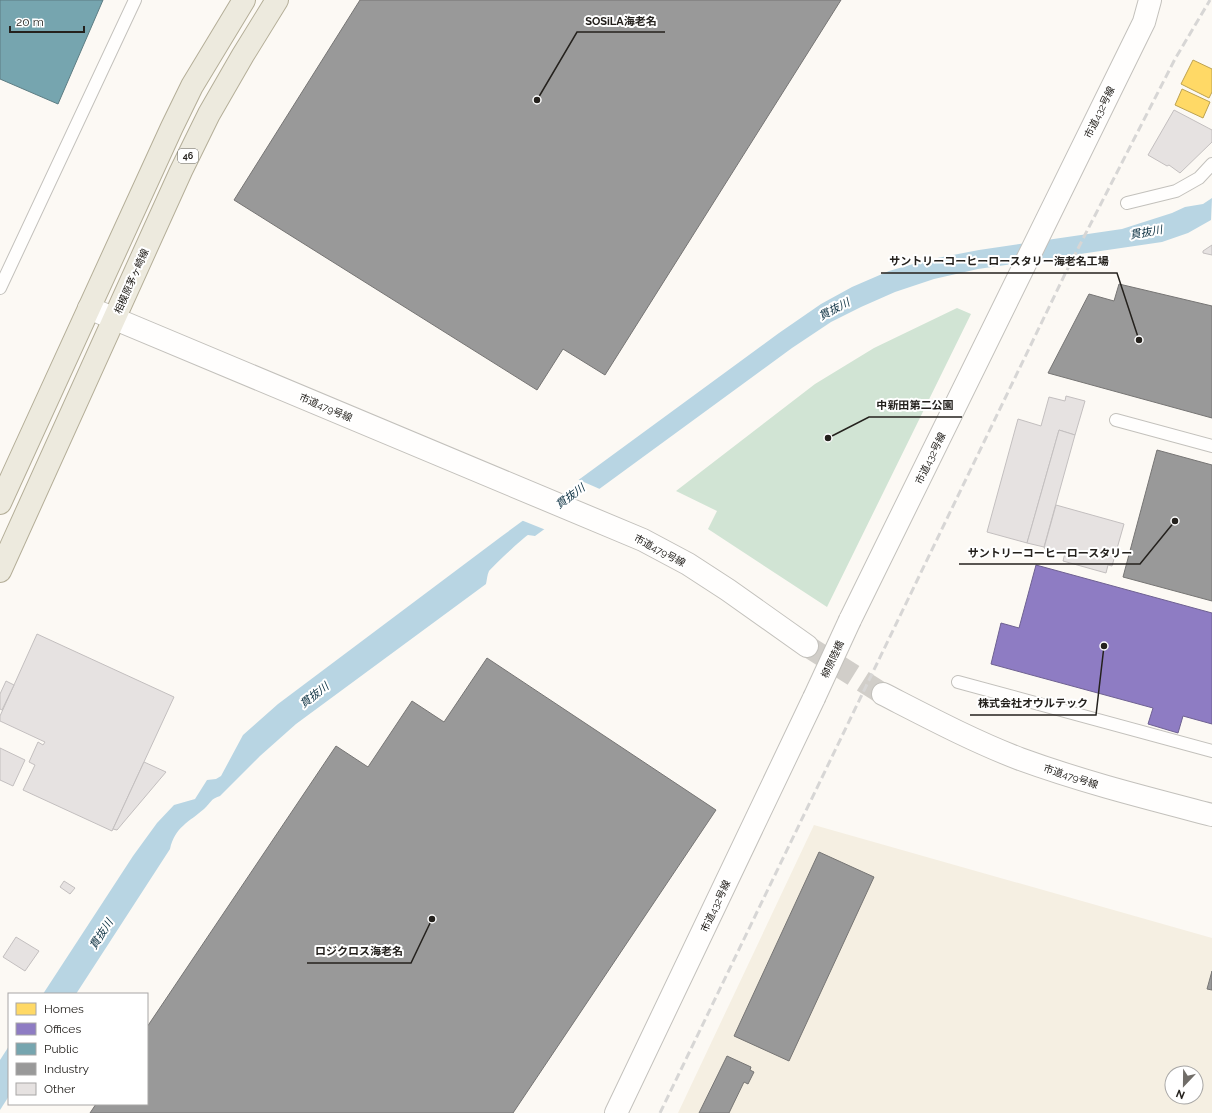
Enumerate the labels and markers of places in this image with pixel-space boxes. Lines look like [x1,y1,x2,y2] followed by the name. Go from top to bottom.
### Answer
[577,9,665,32] callout: SOSiLA海老名
[881,250,1117,273] callout: サントリーコーヒーロースタリー海老名工場
[869,394,962,417] callout: 中新田第二公園
[959,541,1140,564] callout: サントリーコーヒーロースタリー
[970,692,1096,715] callout: 株式会社オウルテック
[307,940,411,963] callout: ロジクロス海老名

